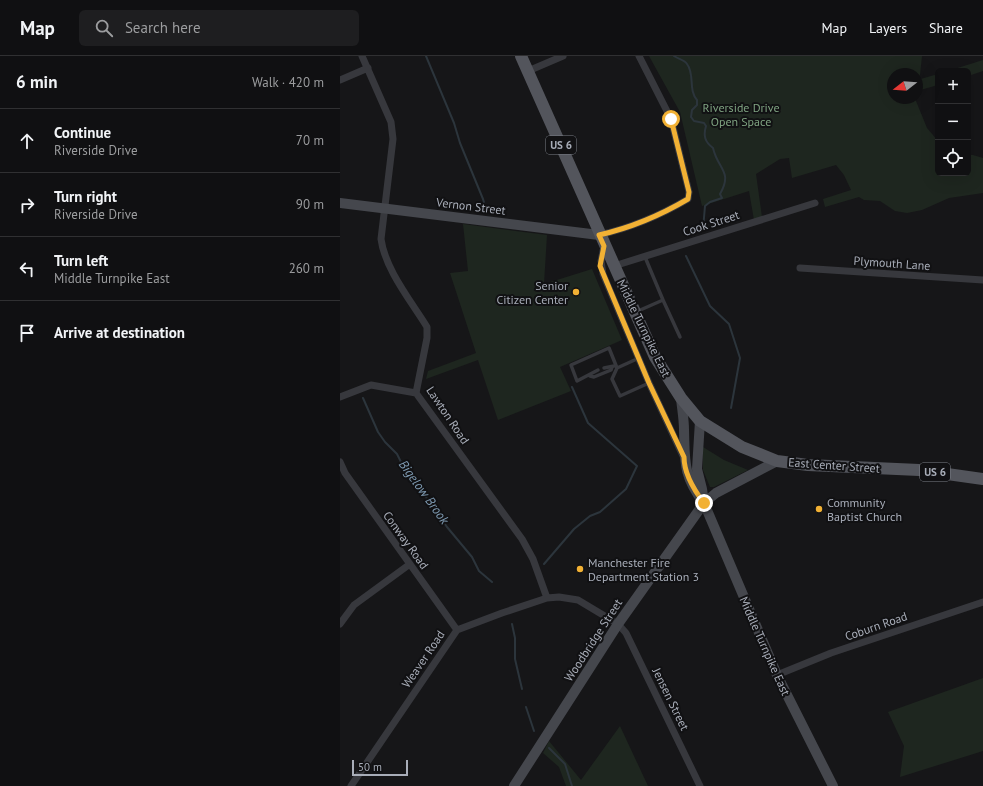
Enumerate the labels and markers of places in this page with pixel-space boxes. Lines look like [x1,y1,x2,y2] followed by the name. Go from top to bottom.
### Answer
[496,278,568,307] place label: Senior Citizen Center
[571,287,581,297] marker: Senior Citizen Center
[827,495,902,524] place label: Community Baptist Church
[814,504,824,514] marker: Community Baptist Church
[588,555,699,584] place label: Manchester Fire Department Station 3
[575,564,585,574] marker: Manchester Fire Department Station 3

